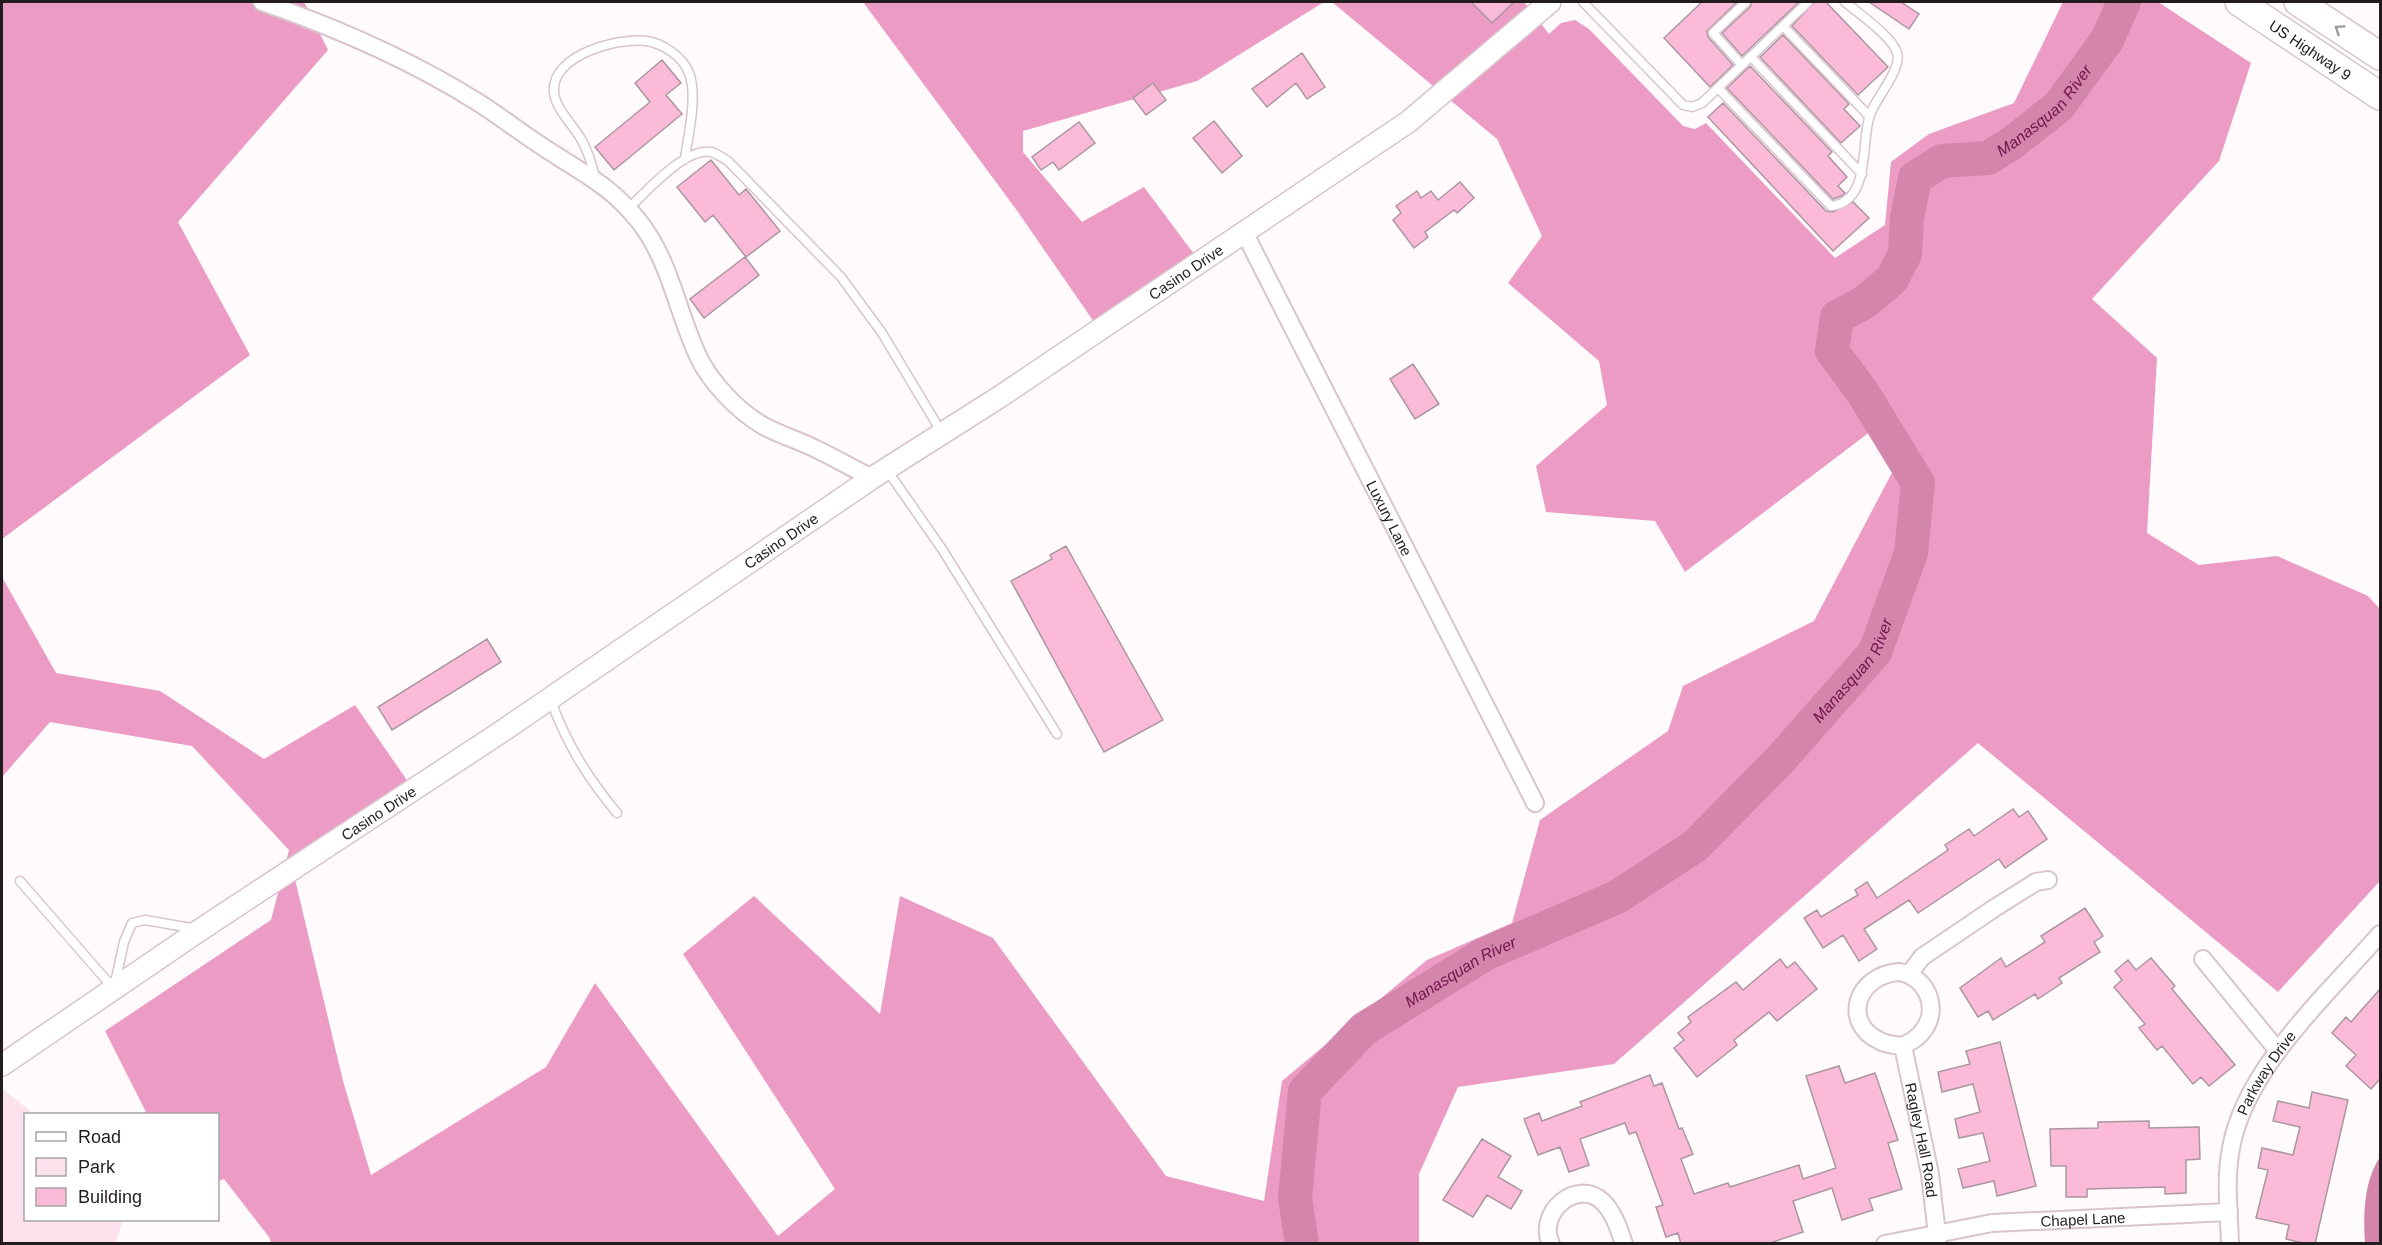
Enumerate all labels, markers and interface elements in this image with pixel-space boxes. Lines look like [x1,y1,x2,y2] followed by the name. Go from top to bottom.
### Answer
[2266,16,2355,83] street label: US Highway 9
[2335,25,2346,36] one-way arrow
[1993,61,2095,159] water label: Manasquan River
[1145,241,1226,303] street label: Casino Drive
[1363,477,1416,559] street label: Luxury Lane
[741,509,821,572] street label: Casino Drive
[1809,615,1895,725] water label: Manasquan River
[338,782,419,843] street label: Casino Drive
[1402,933,1519,1010] water label: Manasquan River
[2233,1027,2299,1117] street label: Parkway Drive
[1902,1081,1941,1198] street label: Ragley Hall Road
[24,1113,219,1221] legend
[78,1127,121,1147] text: Road
[78,1157,116,1177] text: Park
[78,1187,142,1207] text: Building
[2040,1208,2126,1229] street label: Chapel Lane

